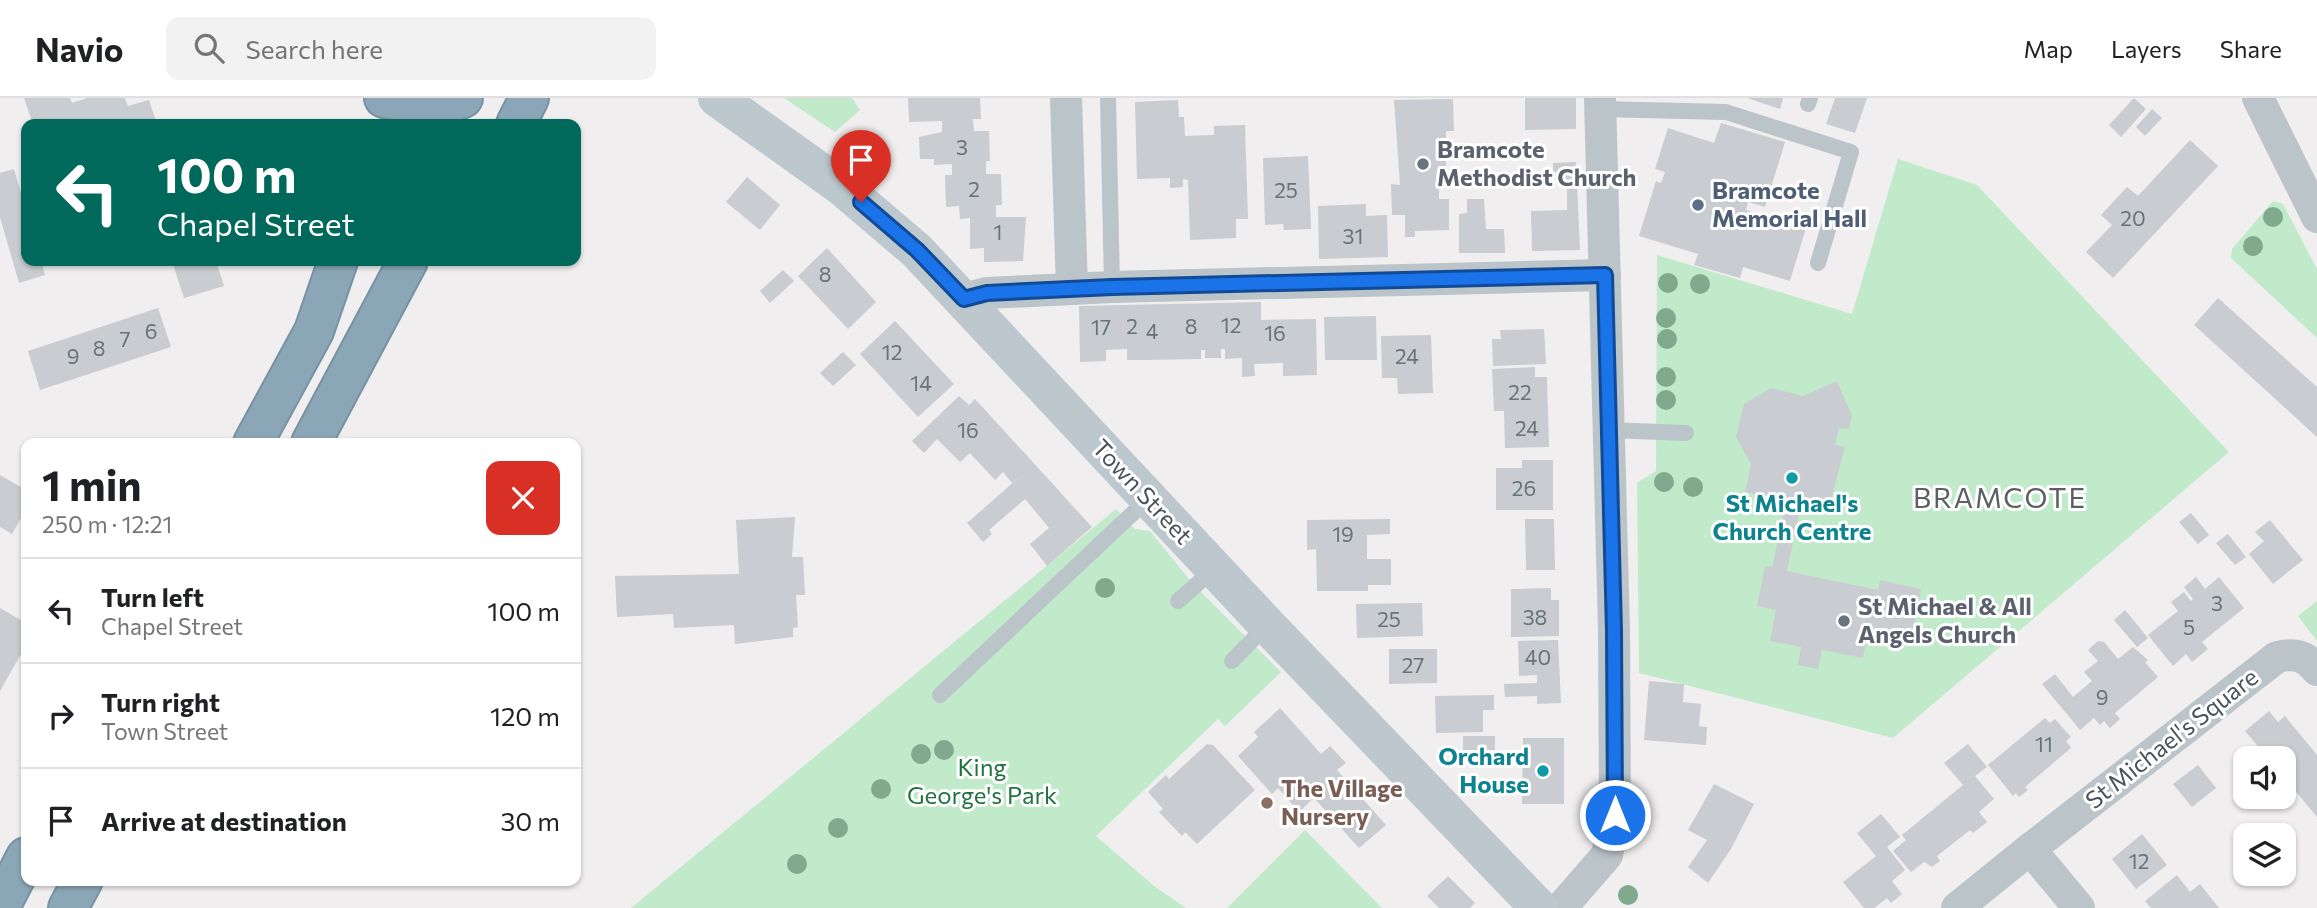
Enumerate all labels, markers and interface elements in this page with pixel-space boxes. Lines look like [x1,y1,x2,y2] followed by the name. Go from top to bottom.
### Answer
[166,17,656,80] search box
[35,28,124,69] text: Navio
[190,29,228,67] icon: search
[246,33,383,64] text: Search here
[2024,34,2073,63] text: Map
[2111,34,2182,63] text: Layers
[2220,34,2282,63] text: Share
[831,130,891,202] pin
[956,134,968,159] house number: 3
[1437,134,1636,191] place label: Bramcote Methodist Church
[842,141,880,179] icon: arrive
[157,143,296,203] text: 100 m
[42,147,133,238] icon: left
[1415,156,1431,172] marker: Bramcote Methodist Church
[1712,175,1867,232] place label: Bramcote Memorial Hall
[968,176,980,201] house number: 2
[1274,177,1298,202] house number: 25
[1690,197,1706,213] marker: Bramcote Memorial Hall
[157,203,355,243] text: Chapel Street
[2120,205,2146,230] house number: 20
[994,219,1002,244] house number: 1
[1343,223,1363,248] house number: 31
[819,261,831,286] house number: 8
[1221,312,1241,337] house number: 12
[1126,313,1138,338] house number: 2
[1185,313,1197,338] house number: 8
[1091,314,1111,339] house number: 17
[145,318,157,343] house number: 6
[1146,318,1159,343] house number: 4
[1264,320,1286,345] house number: 16
[119,326,131,351] house number: 7
[93,335,105,360] house number: 8
[882,339,902,364] house number: 12
[67,343,79,368] house number: 9
[1395,343,1419,368] house number: 24
[910,370,932,395] house number: 14
[1508,379,1532,404] house number: 22
[1515,415,1539,440] house number: 24
[957,417,979,442] house number: 16
[1087,433,1199,550] street label: Town Street
[42,458,142,510] text: 1 min
[486,461,560,535] button: close
[1784,470,1800,486] marker: St Michael's Church Centre
[1512,475,1536,500] house number: 26
[1913,480,2087,514] district label: BRAMCOTE
[1713,488,1871,545] place label: St Michael's Church Centre
[42,510,172,538] text: 250 m · 12:21
[1332,521,1354,546] house number: 19
[101,581,204,612] text: Turn left
[2211,590,2223,615] house number: 3
[1858,591,2032,648] place label: St Michael & All Angels Church
[42,592,80,630] icon: left
[487,595,560,626] text: 100 m
[1523,604,1547,629] house number: 38
[1377,606,1401,631] house number: 25
[101,612,243,640] text: Chapel Street
[1836,613,1852,629] marker: St Michael & All Angels Church
[2183,614,2195,639] house number: 5
[1525,644,1551,669] house number: 40
[1402,652,1424,677] house number: 27
[2079,662,2263,814] street label: St Michael's Square
[2096,684,2108,709] house number: 9
[101,686,220,717] text: Turn right
[42,697,80,735] icon: right
[490,700,560,731] text: 120 m
[101,717,228,745] text: Town Street
[2035,731,2053,756] house number: 11
[1438,741,1529,798] place label: Orchard House
[2233,746,2296,886] map controls
[2233,746,2296,809] button: sound
[907,752,1057,809] park label: King George's Park
[1535,763,1551,779] marker: Orchard House
[1281,773,1403,830] place label: The Village Nursery
[1578,778,1652,852] position arrow
[1259,795,1275,811] marker: The Village Nursery
[42,802,80,840] icon: arrive
[101,805,347,836] text: Arrive at destination
[501,805,560,836] text: 30 m
[2233,823,2296,886] button: layers
[2129,848,2149,873] house number: 12

